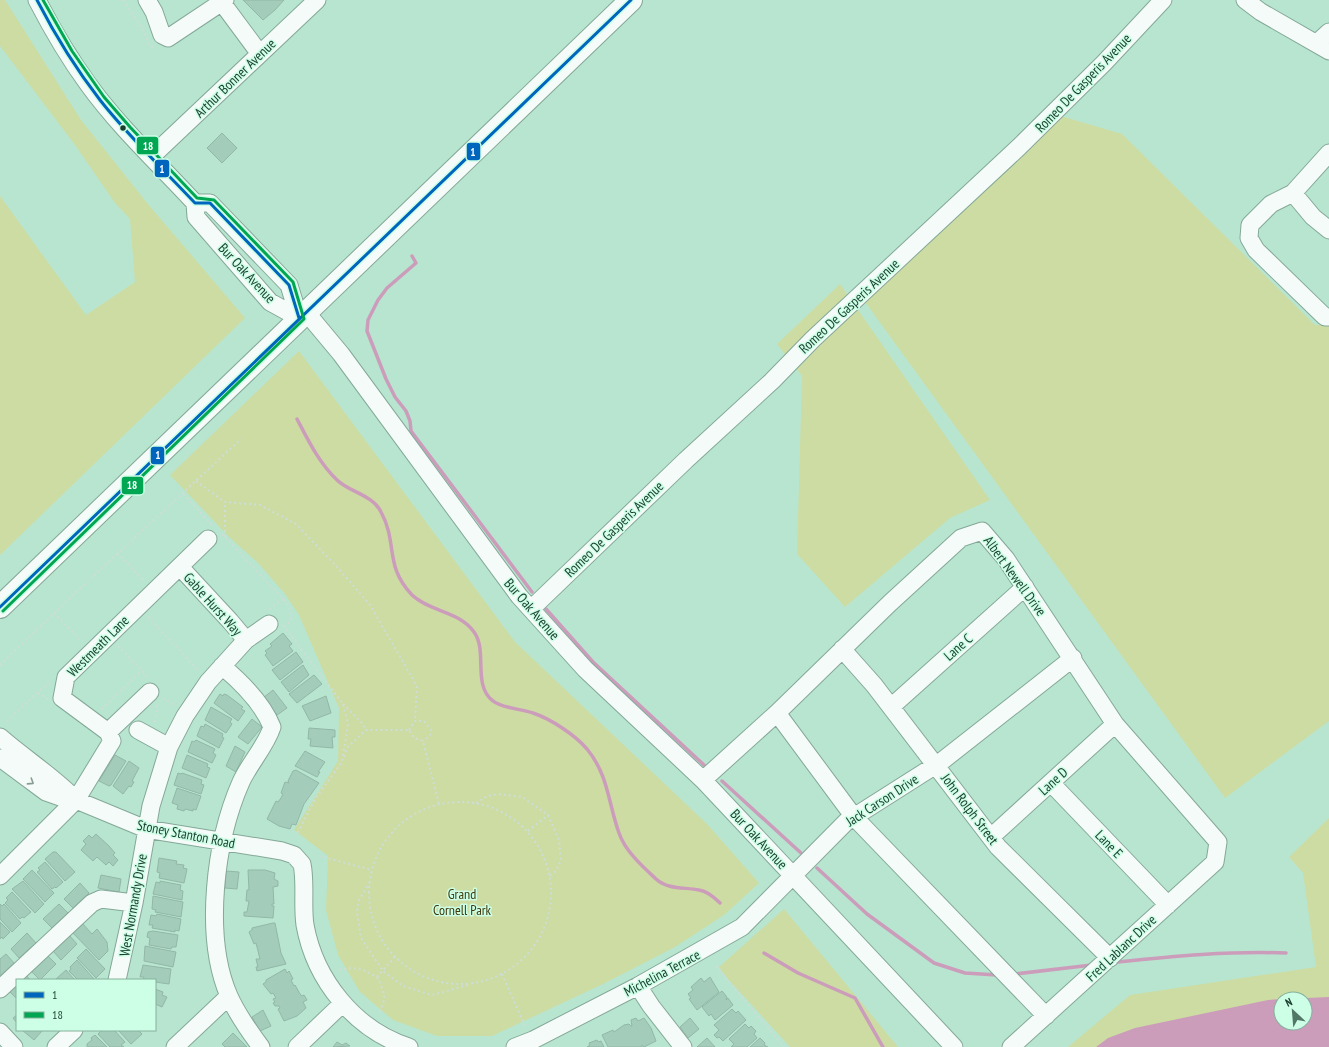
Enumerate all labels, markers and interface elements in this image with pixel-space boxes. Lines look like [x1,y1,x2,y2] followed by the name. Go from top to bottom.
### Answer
[1031,30,1135,136] street label: Romeo De Gasperis Avenue
[191,34,280,121] street label: Arthur Bonner Avenue
[118,123,128,133] unlabelled marker
[136,136,159,155] line badge: 18
[143,139,153,153] text: 18
[466,142,481,161] line badge: 1
[470,145,476,159] text: 1
[154,159,170,178] line badge: 1
[159,162,165,176] text: 1
[215,239,280,307] street label: Bur Oak Avenue
[795,255,903,357] street label: Romeo De Gasperis Avenue
[150,446,165,465] line badge: 1
[155,448,161,462] text: 1
[121,476,144,495] line badge: 18
[561,477,667,581] street label: Romeo De Gasperis Avenue
[127,478,137,492] text: 18
[980,532,1050,620] street label: Albert Newell Drive
[180,569,247,640] street label: Gable Hurst Way
[500,574,564,644] street label: Bur Oak Avenue
[63,611,133,681] street label: Westmeath Lane
[940,629,977,665] street label: Lane C
[1035,763,1071,799] street label: Lane D
[937,769,1003,848] street label: John Rolph Street
[841,770,922,831] street label: Jack Carson Drive
[27,777,34,784] one-way arrow
[727,805,792,873] street label: Bur Oak Avenue
[135,816,237,852] street label: Stoney Stanton Road
[1091,826,1127,862] street label: Lane E
[115,852,151,958] street label: West Normandy Drive
[433,885,492,919] park label: Grand Cornell Park
[1082,911,1160,985] street label: Fred Lablanc Drive
[621,945,703,1001] street label: Michelina Terrace
[16,979,156,1031] legend
[52,987,57,1002] text: 1
[1273,991,1313,1031] north arrow
[1283,994,1294,1010] text: N
[52,1007,63,1022] text: 18

